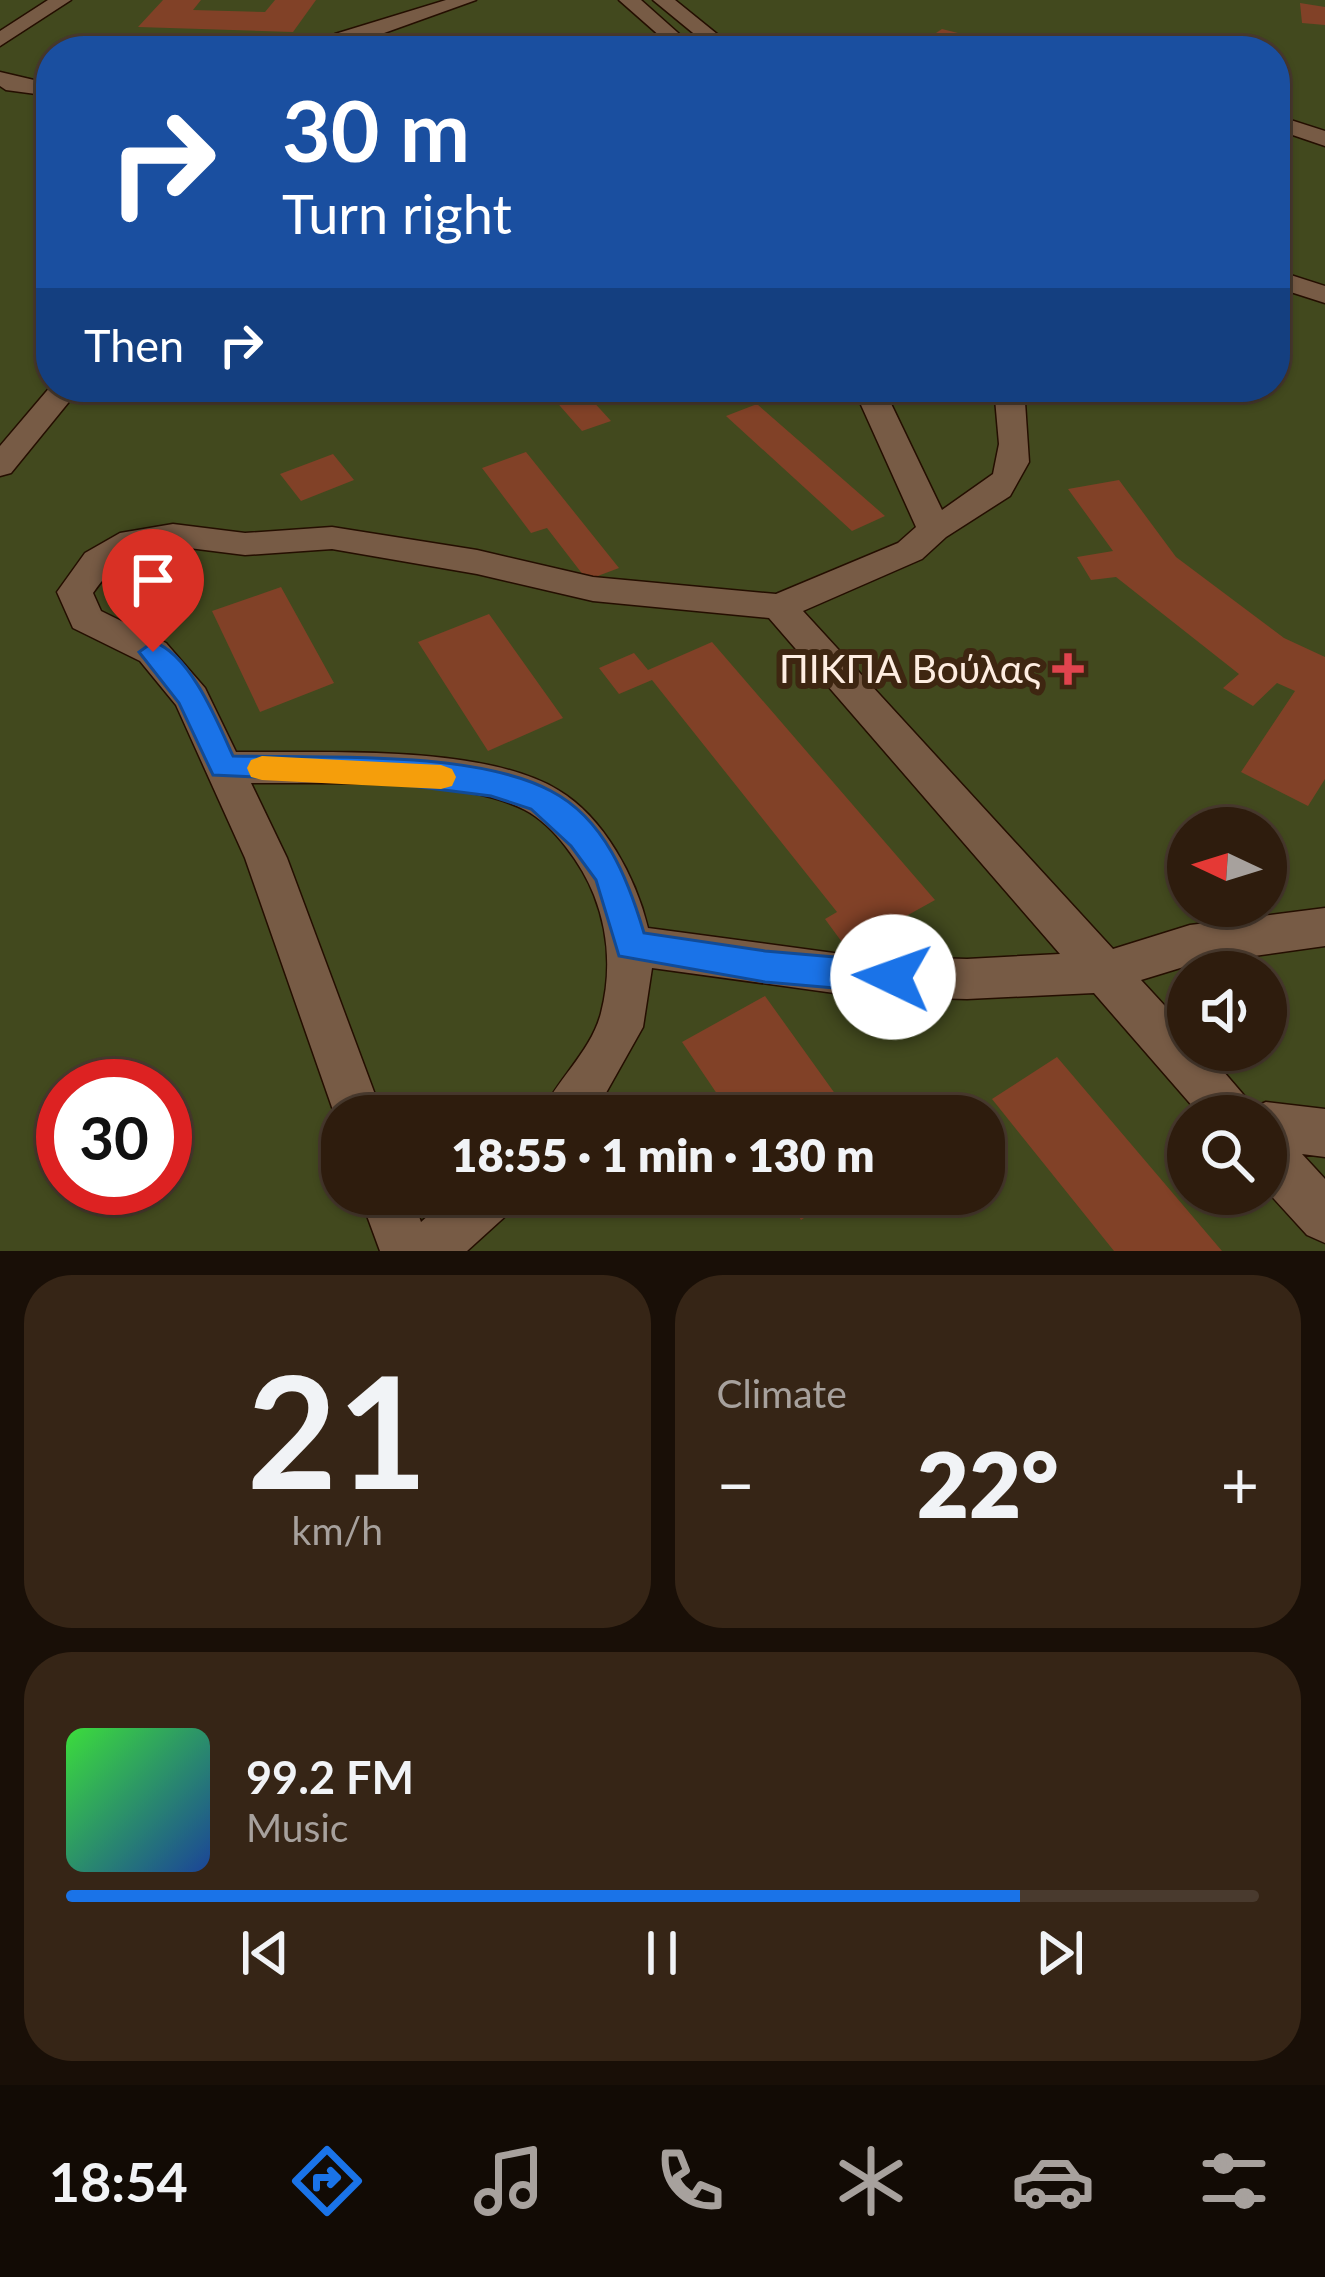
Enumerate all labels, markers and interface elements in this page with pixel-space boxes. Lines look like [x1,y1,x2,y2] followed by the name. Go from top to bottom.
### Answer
[282,79,470,180] text: 30 m
[84,84,240,240] icon: right
[282,181,512,246] text: Turn right
[208,312,274,378] icon: right
[84,318,184,372] text: Then
[102,529,204,652] pin
[120,547,186,613] icon: arrive
[779,645,1041,691] place label: ΠΙΚΠΑ Βούλας
[1052,653,1084,685] marker: ΠΙΚΠΑ Βούλας
[1167,807,1287,927] north arrow
[1167,807,1287,1215] map controls
[830,914,956,1040] position arrow
[1167,951,1287,1071] button: sound
[36,1059,192,1215] speed limit sign: 30
[1167,1095,1287,1215] button: search
[451,1128,875,1182] text: 18:55 · 1 min · 130 m
[247,1335,428,1522] text: 21
[717,1370,847,1416] text: Climate
[917,1429,1059,1537] text: 22°
[717,1444,755,1523] text: −
[1221,1444,1259,1523] text: +
[292,1507,383,1553] text: km/h
[246,1750,414,1804] text: 99.2 FM
[246,1804,348,1850] text: Music
[232,1920,298,1986] icon: previous
[629,1920,695,1986] icon: pause
[1027,1920,1093,1986] icon: next
[285,2139,369,2223] icon: directions
[467,2139,551,2223] icon: music
[648,2139,732,2223] icon: phone
[829,2139,913,2223] icon: climate
[1011,2139,1095,2223] icon: car
[1192,2139,1276,2223] icon: filters
[49,2149,188,2214] text: 18:54

